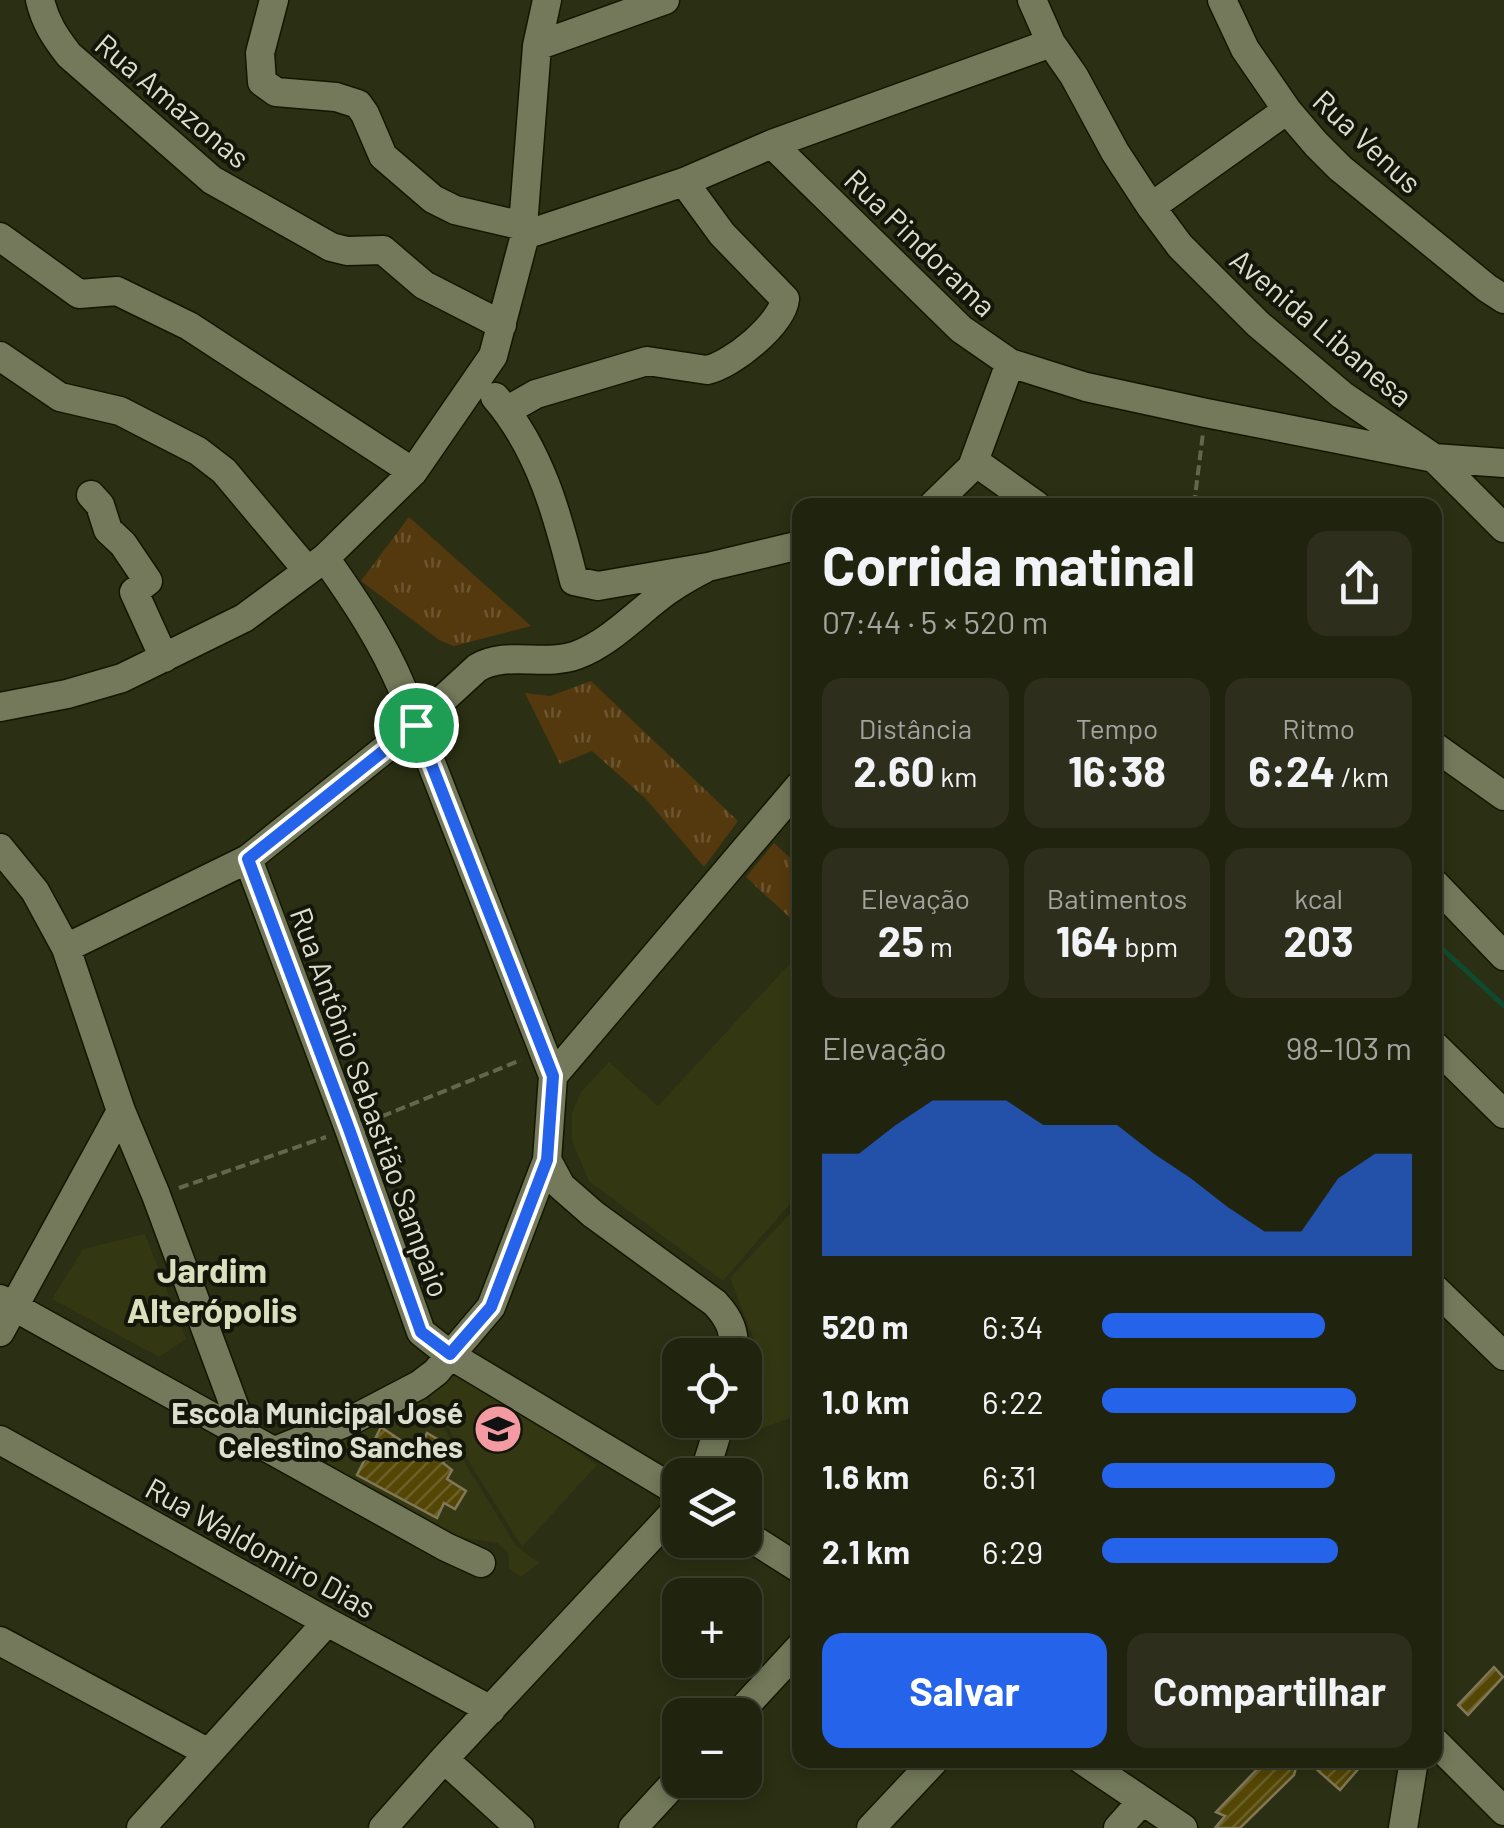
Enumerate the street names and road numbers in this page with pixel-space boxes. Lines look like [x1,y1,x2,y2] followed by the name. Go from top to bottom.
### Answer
[89,25,257,175] street label: Rua Amazonas
[1306,82,1430,200] street label: Rua Venus
[838,161,1004,323] street label: Rua Pindorama
[1224,240,1420,414] street label: Avenida Libanesa
[284,902,458,1302] street label: Rua Antônio Sebastião Sampaio
[140,1469,382,1625] street label: Rua Waldomiro Dias

